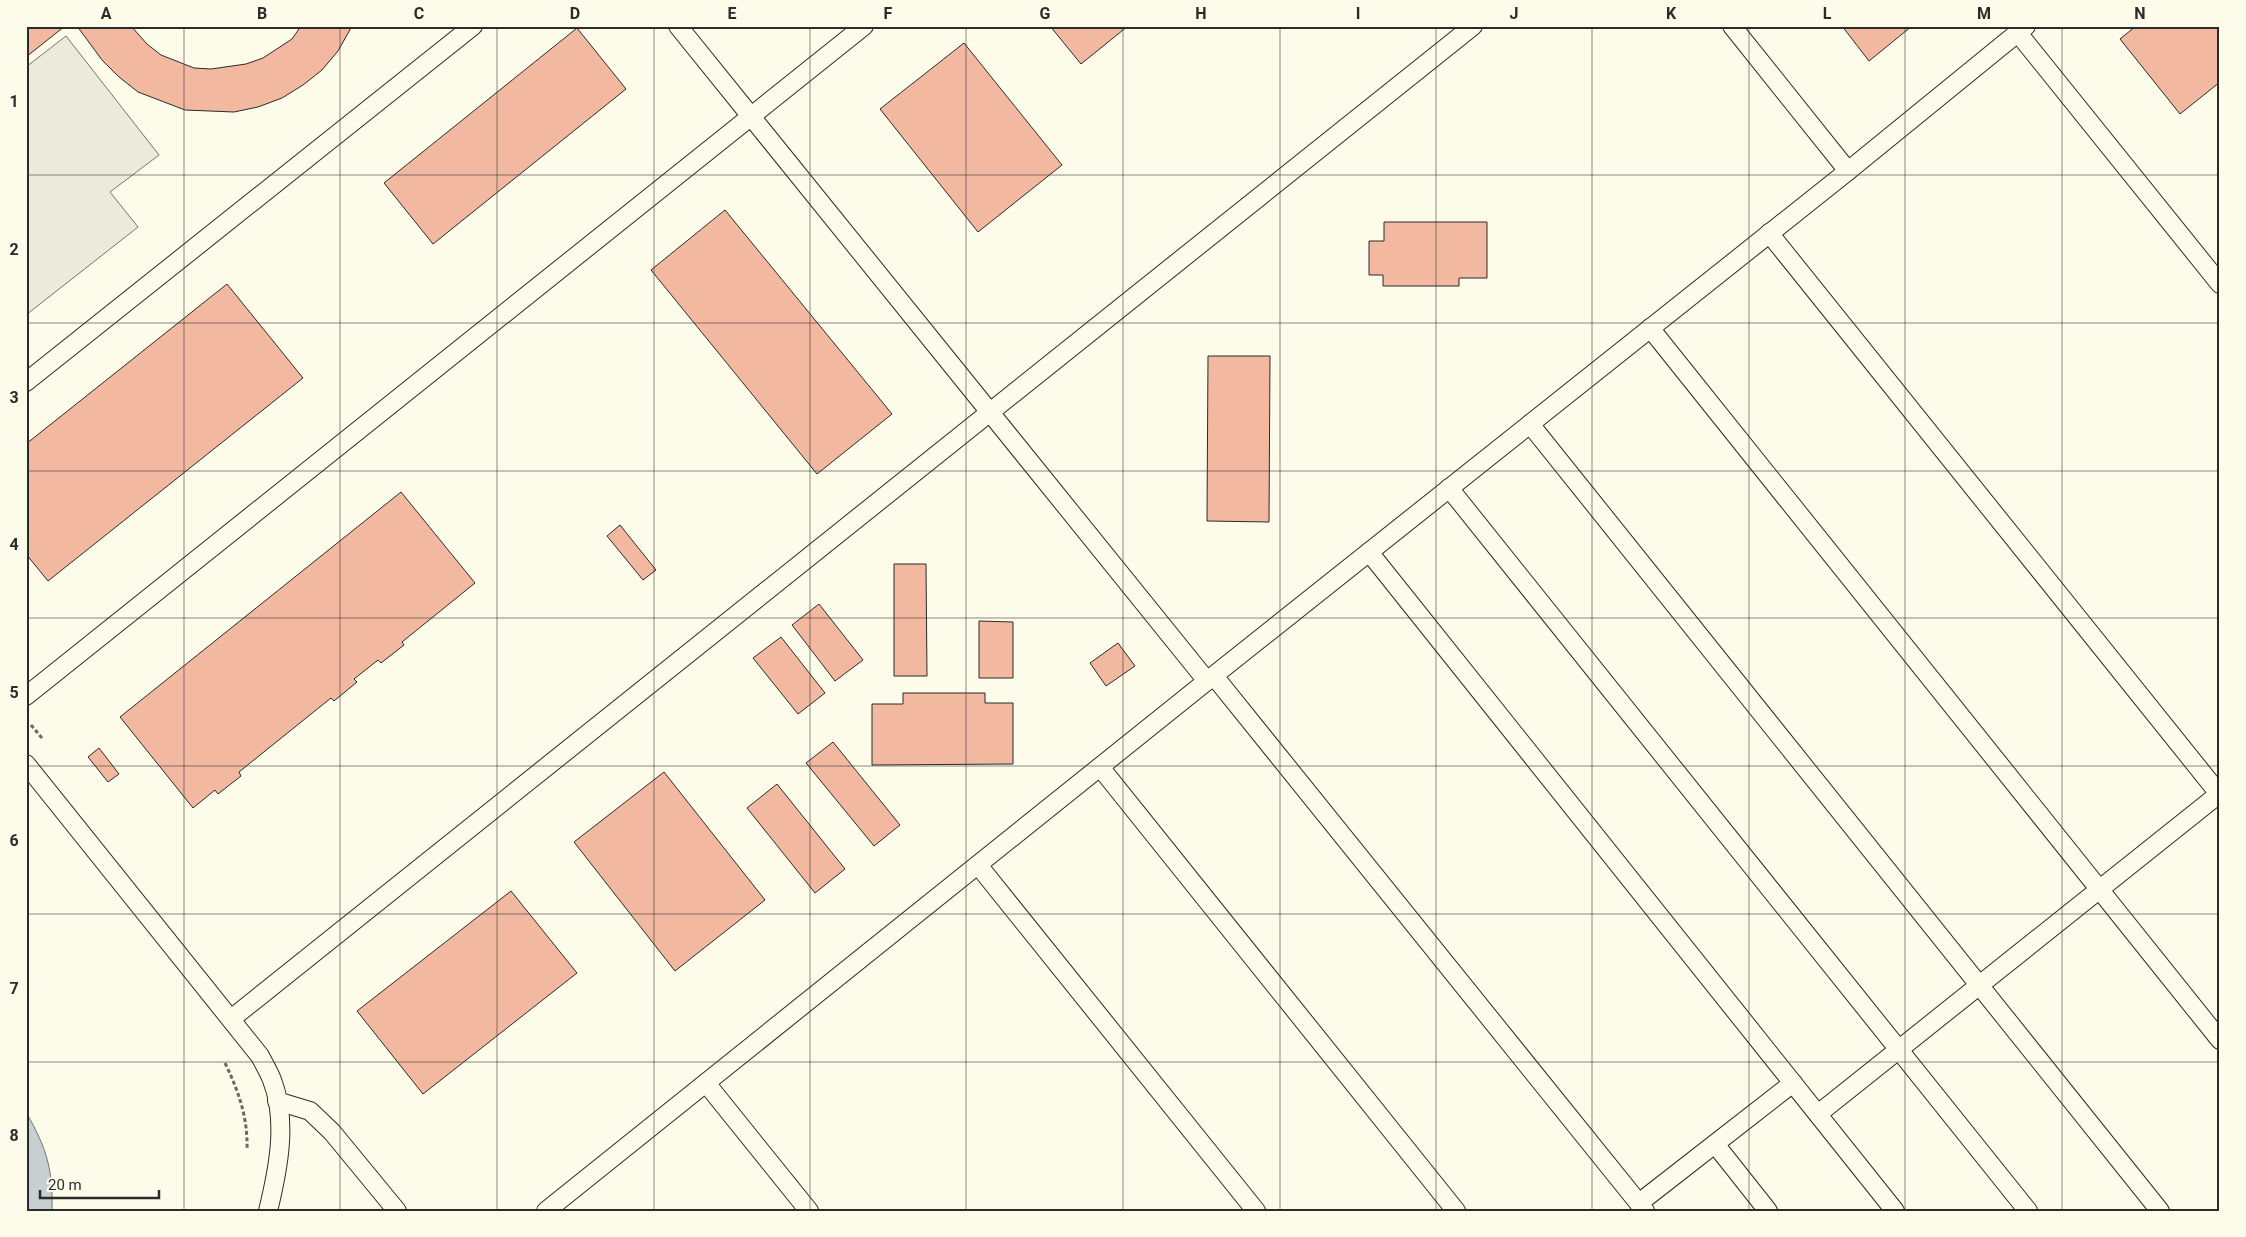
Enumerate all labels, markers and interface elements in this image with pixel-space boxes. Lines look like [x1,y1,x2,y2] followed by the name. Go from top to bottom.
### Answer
[101,4,112,23] text: A
[257,4,267,23] text: B
[414,4,424,23] text: C
[570,4,580,23] text: D
[728,4,737,23] text: E
[884,4,893,23] text: F
[1040,4,1051,23] text: G
[1195,4,1207,23] text: H
[1356,4,1360,23] text: I
[1510,4,1518,23] text: J
[1666,4,1677,23] text: K
[1823,4,1832,23] text: L
[1977,4,1991,23] text: M
[2134,4,2146,23] text: N
[9,92,19,111] text: 1
[9,240,19,259] text: 2
[9,388,19,407] text: 3
[9,535,19,554] text: 4
[9,683,19,702] text: 5
[9,831,19,850] text: 6
[9,979,19,998] text: 7
[9,1126,19,1145] text: 8
[40,1167,159,1199] scale bar
[48,1176,82,1194] text: 20 m

